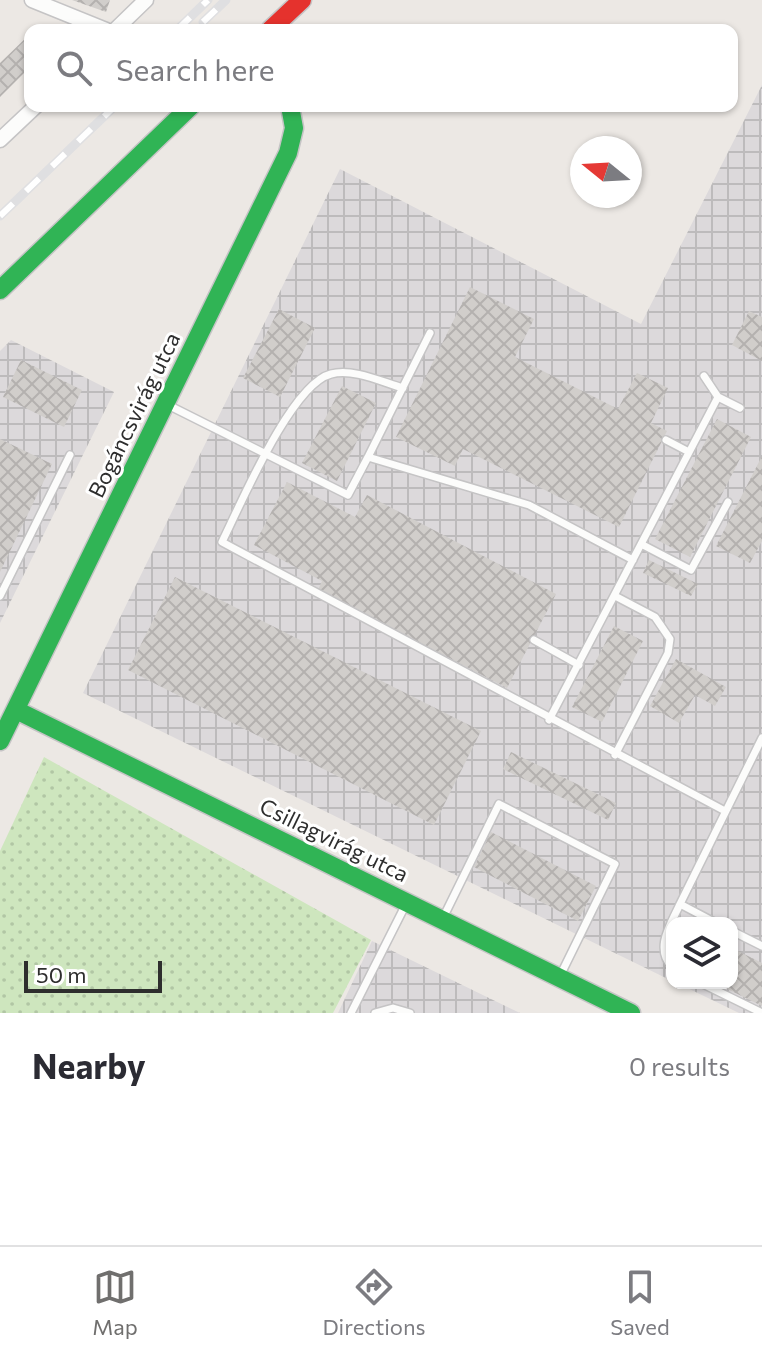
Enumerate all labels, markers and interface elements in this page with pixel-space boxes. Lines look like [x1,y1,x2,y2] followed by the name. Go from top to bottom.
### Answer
[24,24,738,112] search box
[52,46,96,90] icon: search
[116,50,275,87] text: Search here
[570,136,642,208] north arrow
[82,328,185,502] street label: Bogáncsvirág utca
[256,792,413,887] street label: Csillagvirág utca
[666,917,738,989] map controls
[666,917,738,989] button: layers
[24,957,162,993] scale bar
[36,961,86,988] text: 50 m
[32,1044,146,1086] text: Nearby
[629,1050,730,1081] text: 0 results
[92,1265,138,1340] tab: Map
[322,1265,426,1340] tab: Directions
[610,1265,670,1340] tab: Saved

